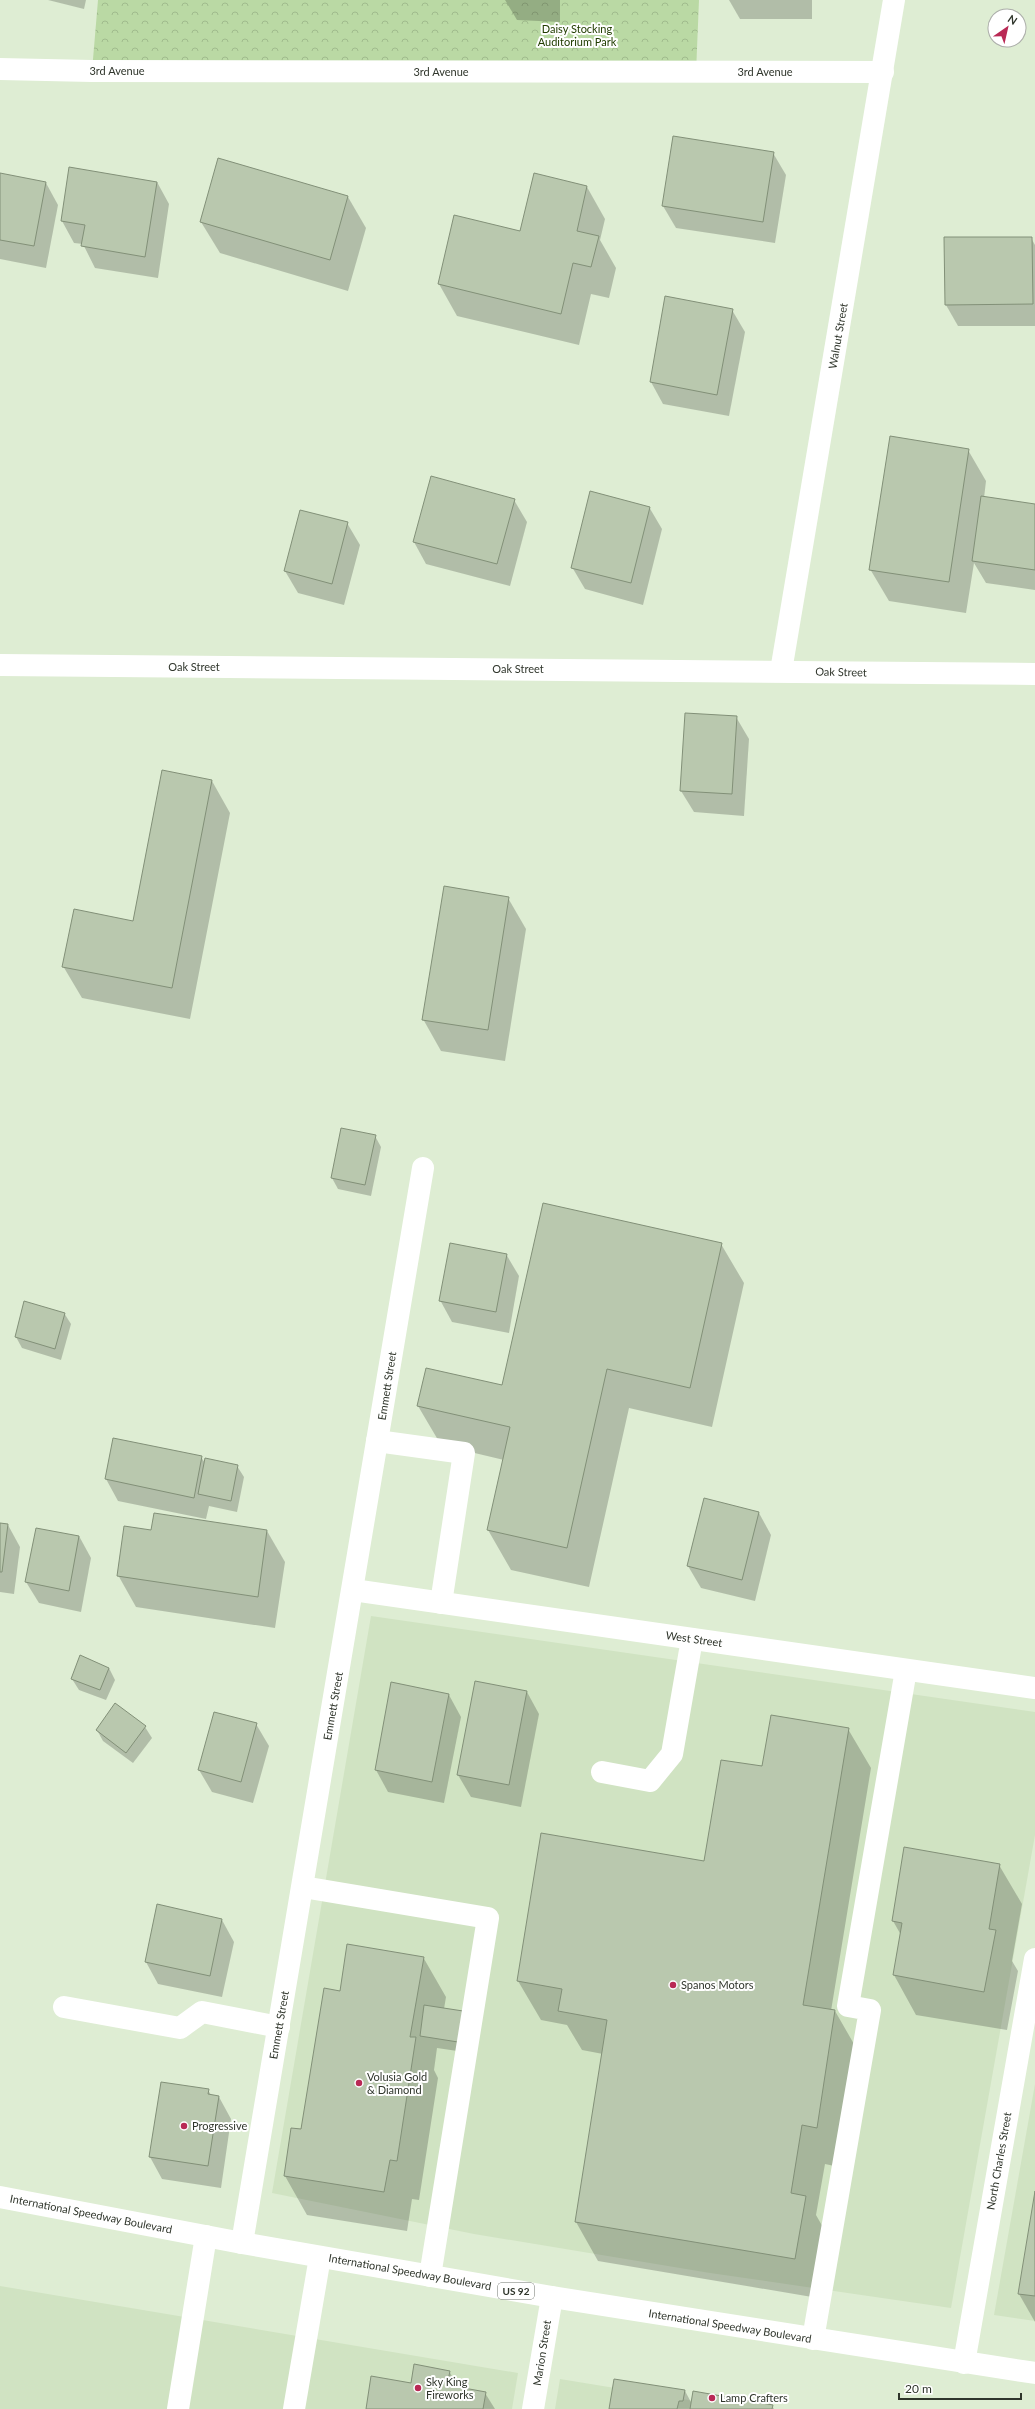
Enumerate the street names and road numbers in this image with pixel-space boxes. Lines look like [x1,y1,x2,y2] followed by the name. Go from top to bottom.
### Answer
[89,64,145,77] street label: 3rd Avenue
[413,65,469,78] street label: 3rd Avenue
[737,65,793,78] street label: 3rd Avenue
[825,302,850,370] street label: Walnut Street
[168,660,220,673] street label: Oak Street
[492,662,544,675] street label: Oak Street
[815,665,867,678] street label: Oak Street
[375,1351,398,1421] street label: Emmett Street
[665,1628,723,1649] street label: West Street
[320,1671,345,1741] street label: Emmett Street
[266,1990,291,2060] street label: Emmett Street
[983,2111,1014,2211] street label: North Charles Street
[9,2191,173,2236] street label: International Speedway Boulevard
[328,2251,492,2292] street label: International Speedway Boulevard
[498,2283,534,2299] road number: US 92
[648,2306,813,2345] street label: International Speedway Boulevard
[530,2319,553,2387] street label: Marion Street

